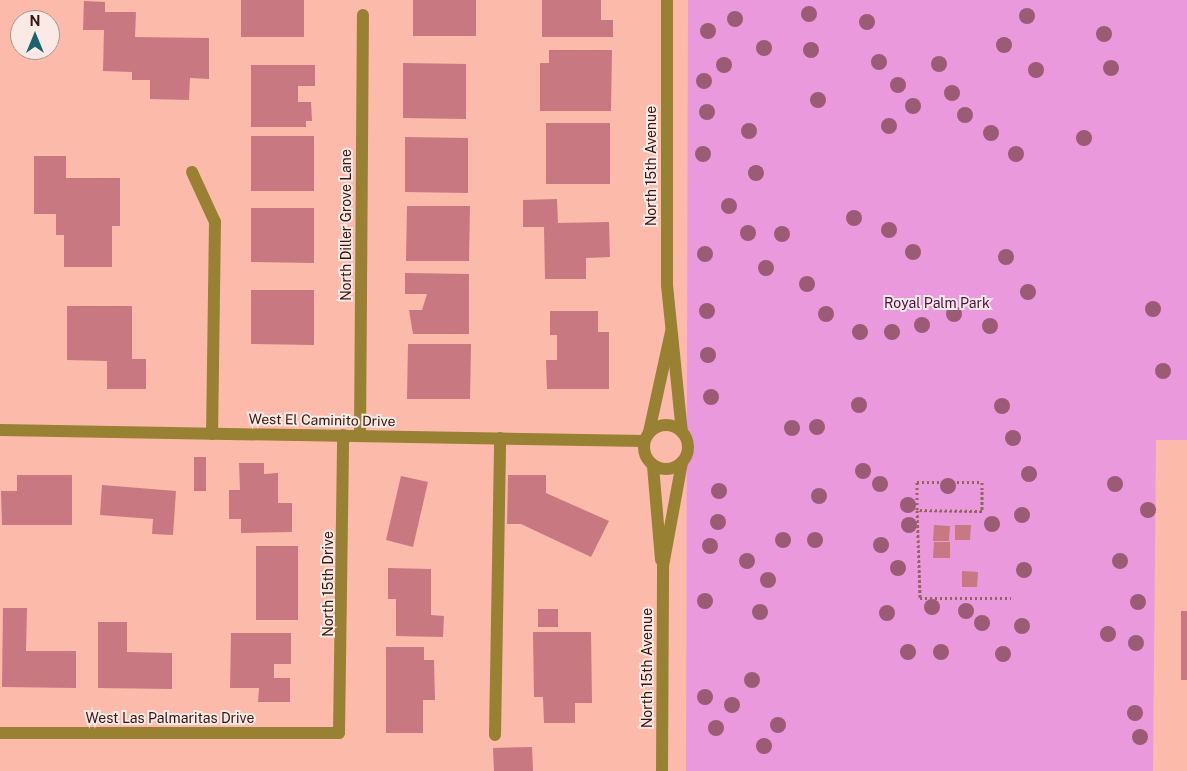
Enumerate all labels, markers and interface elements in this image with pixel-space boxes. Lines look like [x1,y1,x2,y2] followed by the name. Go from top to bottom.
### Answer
[10,10,60,60] north arrow
[30,13,40,29] text: N
[643,106,659,226] street label: North 15th Avenue
[338,149,354,301] street label: North Diller Grove Lane
[884,295,990,311] park label: Royal Palm Park
[248,410,396,430] street label: West El Caminito Drive
[320,531,336,637] street label: North 15th Drive
[639,608,655,728] street label: North 15th Avenue
[86,710,254,726] street label: West Las Palmaritas Drive

